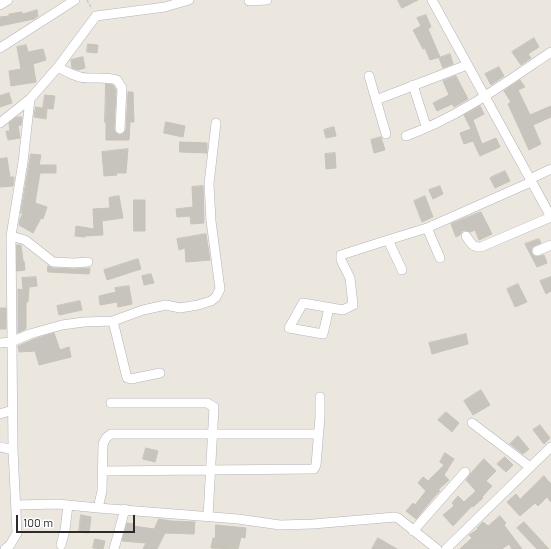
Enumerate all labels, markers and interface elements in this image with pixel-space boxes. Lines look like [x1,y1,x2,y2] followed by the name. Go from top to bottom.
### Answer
[18,507,137,533] scale bar
[23,515,53,529] text: 100 m

